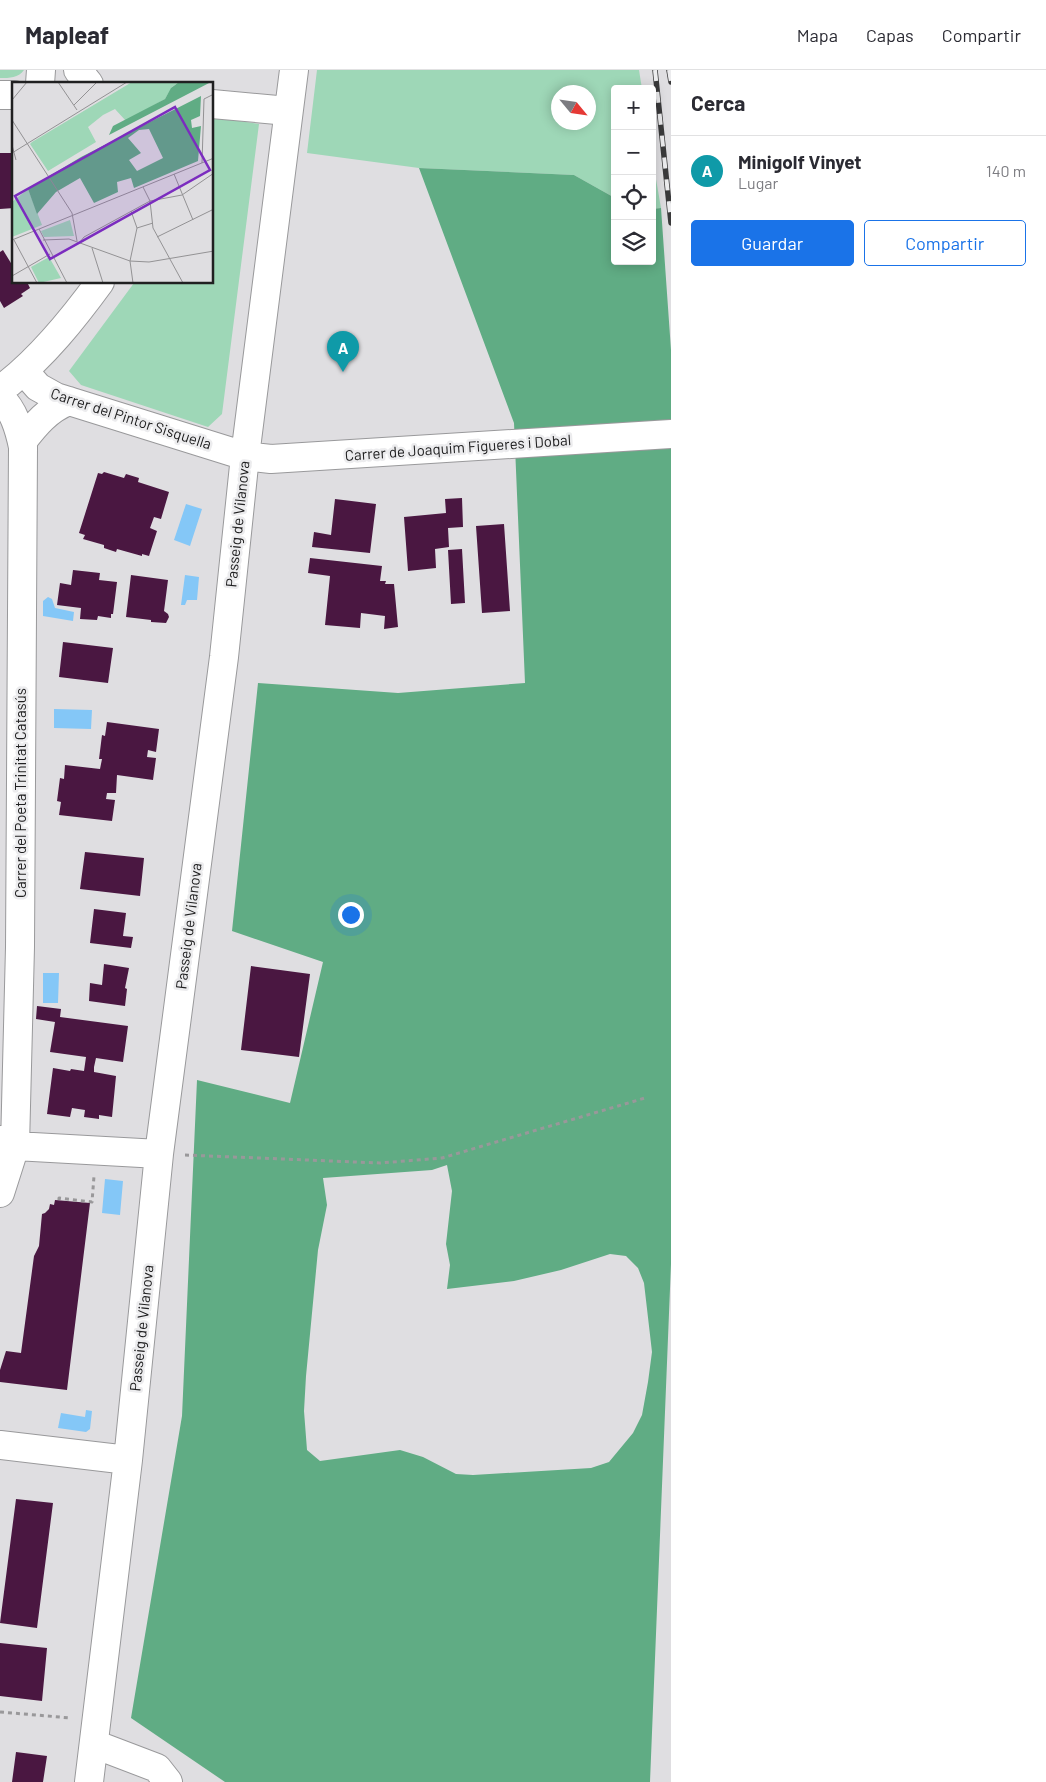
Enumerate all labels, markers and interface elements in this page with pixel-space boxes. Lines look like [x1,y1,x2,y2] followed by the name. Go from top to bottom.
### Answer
[25,20,109,49] text: Mapleaf
[797,24,838,46] text: Mapa
[866,24,914,46] text: Capas
[942,24,1021,46] text: Compartir
[12,82,214,284] inset map
[551,85,596,130] north arrow
[611,85,656,265] map controls
[611,85,656,130] button: +
[691,90,745,115] text: Cerca
[611,130,656,175] button: −
[738,150,862,173] text: Minigolf Vinyet
[702,161,712,180] text: A
[986,161,1026,180] text: 140 m
[738,173,778,192] text: Lugar
[611,175,656,220] button: locate
[611,220,656,265] button: layers
[691,220,854,266] button: Guardar
[864,220,1026,266] button: Compartir
[327,331,359,372] pin: A
[49,384,214,453] street label: Carrer del Pintor Sisquella
[344,430,572,464] street label: Carrer de Joaquim Figueres i Dobal
[221,460,253,588] street label: Passeig de Vilanova
[11,688,29,898] street label: Carrer del Poeta Trinitat Catasús
[171,862,205,990] street label: Passeig de Vilanova
[338,902,364,928] your location
[125,1264,157,1392] street label: Passeig de Vilanova

